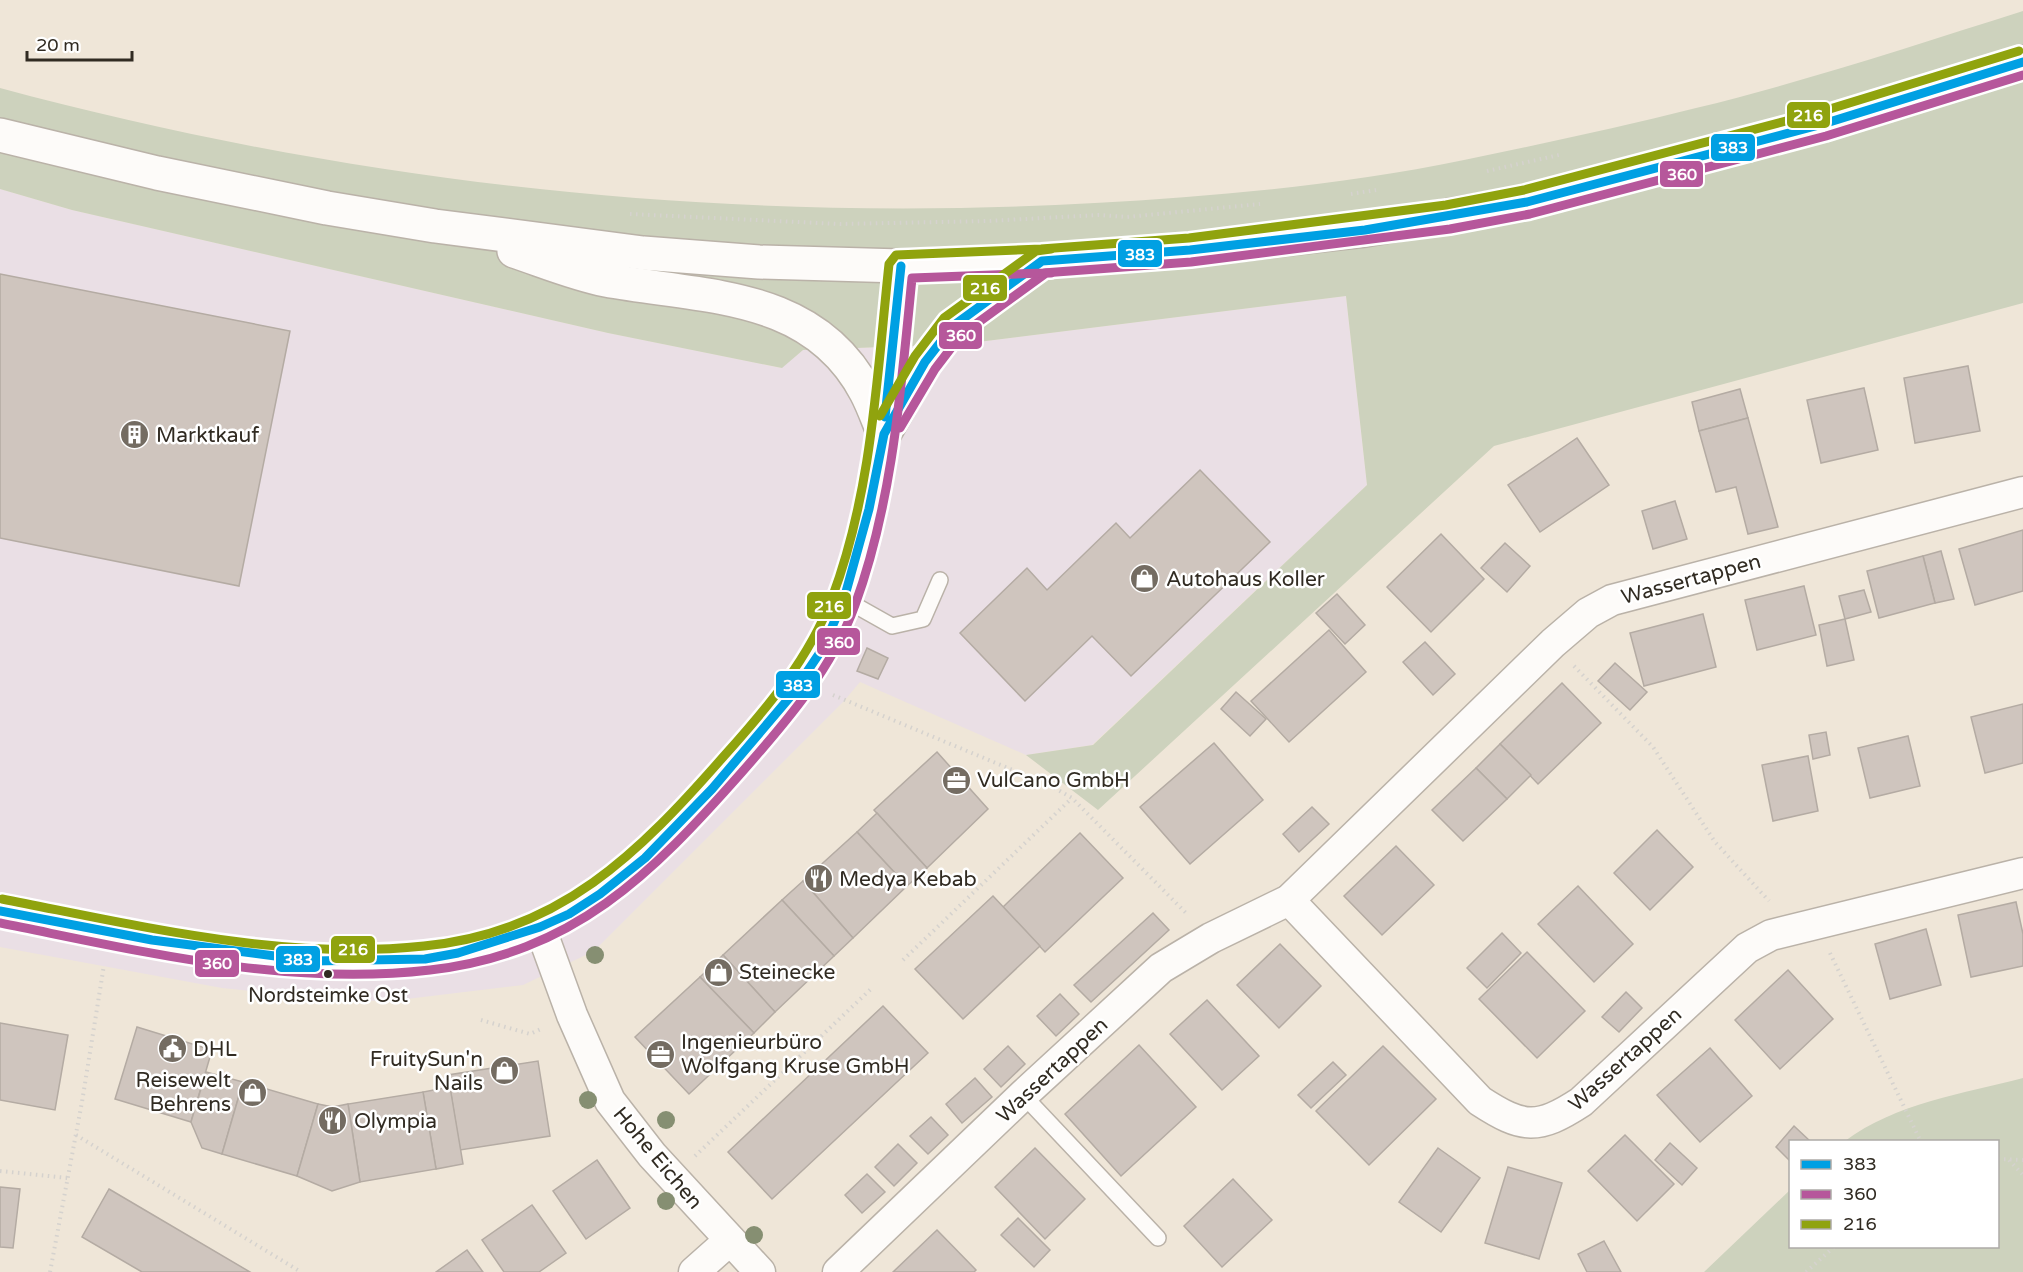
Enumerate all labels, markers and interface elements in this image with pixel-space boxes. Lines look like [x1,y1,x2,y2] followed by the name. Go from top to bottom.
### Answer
[27,24,132,62] scale bar
[36,34,80,56] text: 20 m
[1786,101,1831,129] line badge: 216
[1793,106,1823,126] text: 216
[1710,133,1756,162] line badge: 383
[1718,138,1748,158] text: 383
[1659,160,1704,188] line badge: 360
[1667,165,1697,185] text: 360
[1117,239,1163,268] line badge: 383
[1125,245,1155,265] text: 383
[962,274,1008,302] line badge: 216
[970,279,1000,299] text: 216
[938,321,983,350] line badge: 360
[946,326,976,346] text: 360
[119,419,151,451] building icon: Marktkauf
[156,423,259,448] place label: Marktkauf
[1619,549,1764,610] street label: Wassertappen
[1129,563,1161,595] shop icon: Autohaus Koller
[1166,567,1325,592] place label: Autohaus Koller
[806,591,852,620] line badge: 216
[814,597,844,617] text: 216
[816,627,861,656] line badge: 360
[824,633,854,653] text: 360
[775,670,821,699] line badge: 383
[783,676,813,696] text: 383
[940,764,972,796] office icon: VulCano GmbH
[977,768,1130,793] place label: VulCano GmbH
[802,863,834,895] restaurant icon: Medya Kebab
[839,867,977,892] place label: Medya Kebab
[330,935,376,964] line badge: 216
[338,940,368,960] text: 216
[275,945,321,973] line badge: 383
[194,949,240,978] line badge: 360
[283,950,313,970] text: 383
[202,954,232,974] text: 360
[702,956,734,988] shop icon: Steinecke
[739,960,836,985] place label: Steinecke
[322,968,334,980] marker: Nordsteimke Ost
[248,984,408,1008] place label: Nordsteimke Ost
[1564,1002,1687,1117] street label: Wassertappen
[991,1012,1113,1128] street label: Wassertappen
[681,1030,910,1079] place label: Ingenieurbüro Wolfgang Kruse GmbH
[156,1033,188,1065] public building icon: DHL
[193,1037,237,1062] place label: DHL
[644,1038,676,1070] office icon: Ingenieurbüro Wolfgang Kruse GmbH
[370,1047,483,1096] place label: FruitySun'n Nails
[488,1055,520,1087] shop icon: FruitySun'n Nails
[135,1068,231,1117] place label: Reisewelt Behrens
[236,1076,268,1108] shop icon: Reisewelt Behrens
[608,1102,708,1215] street label: Hohe Eichen
[317,1105,349,1137] restaurant icon: Olympia
[354,1109,437,1134] place label: Olympia
[1789,1140,1999,1248] legend
[1843,1153,1877,1175] text: 383
[1843,1183,1877,1205] text: 360
[1843,1213,1877,1235] text: 216

